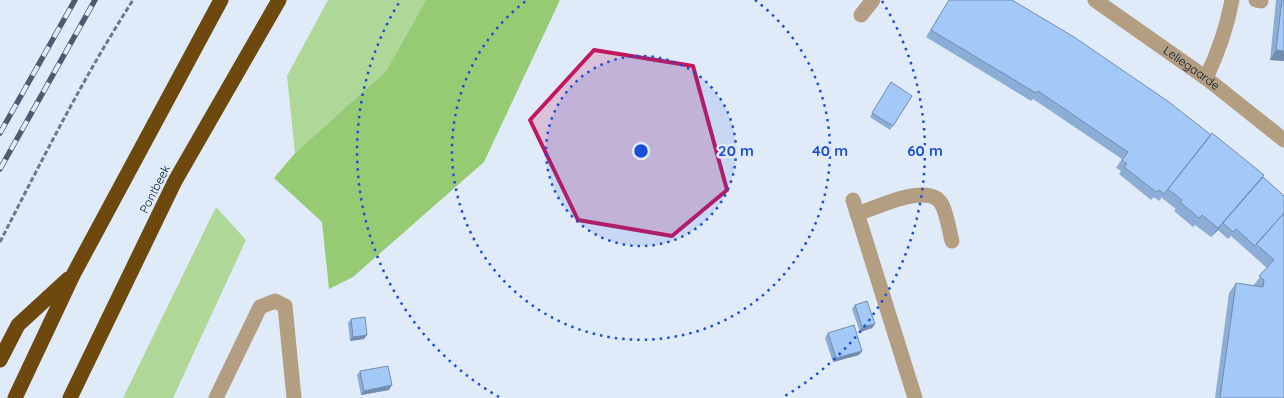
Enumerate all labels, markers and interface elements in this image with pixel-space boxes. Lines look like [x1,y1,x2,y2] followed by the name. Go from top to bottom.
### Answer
[1161,42,1223,93] street label: Leliegaarde
[718,141,754,160] text: 20 m
[812,141,848,160] text: 40 m
[907,141,943,160] text: 60 m
[632,142,650,160] centre of rings
[136,162,173,216] street label: Pontbeek

